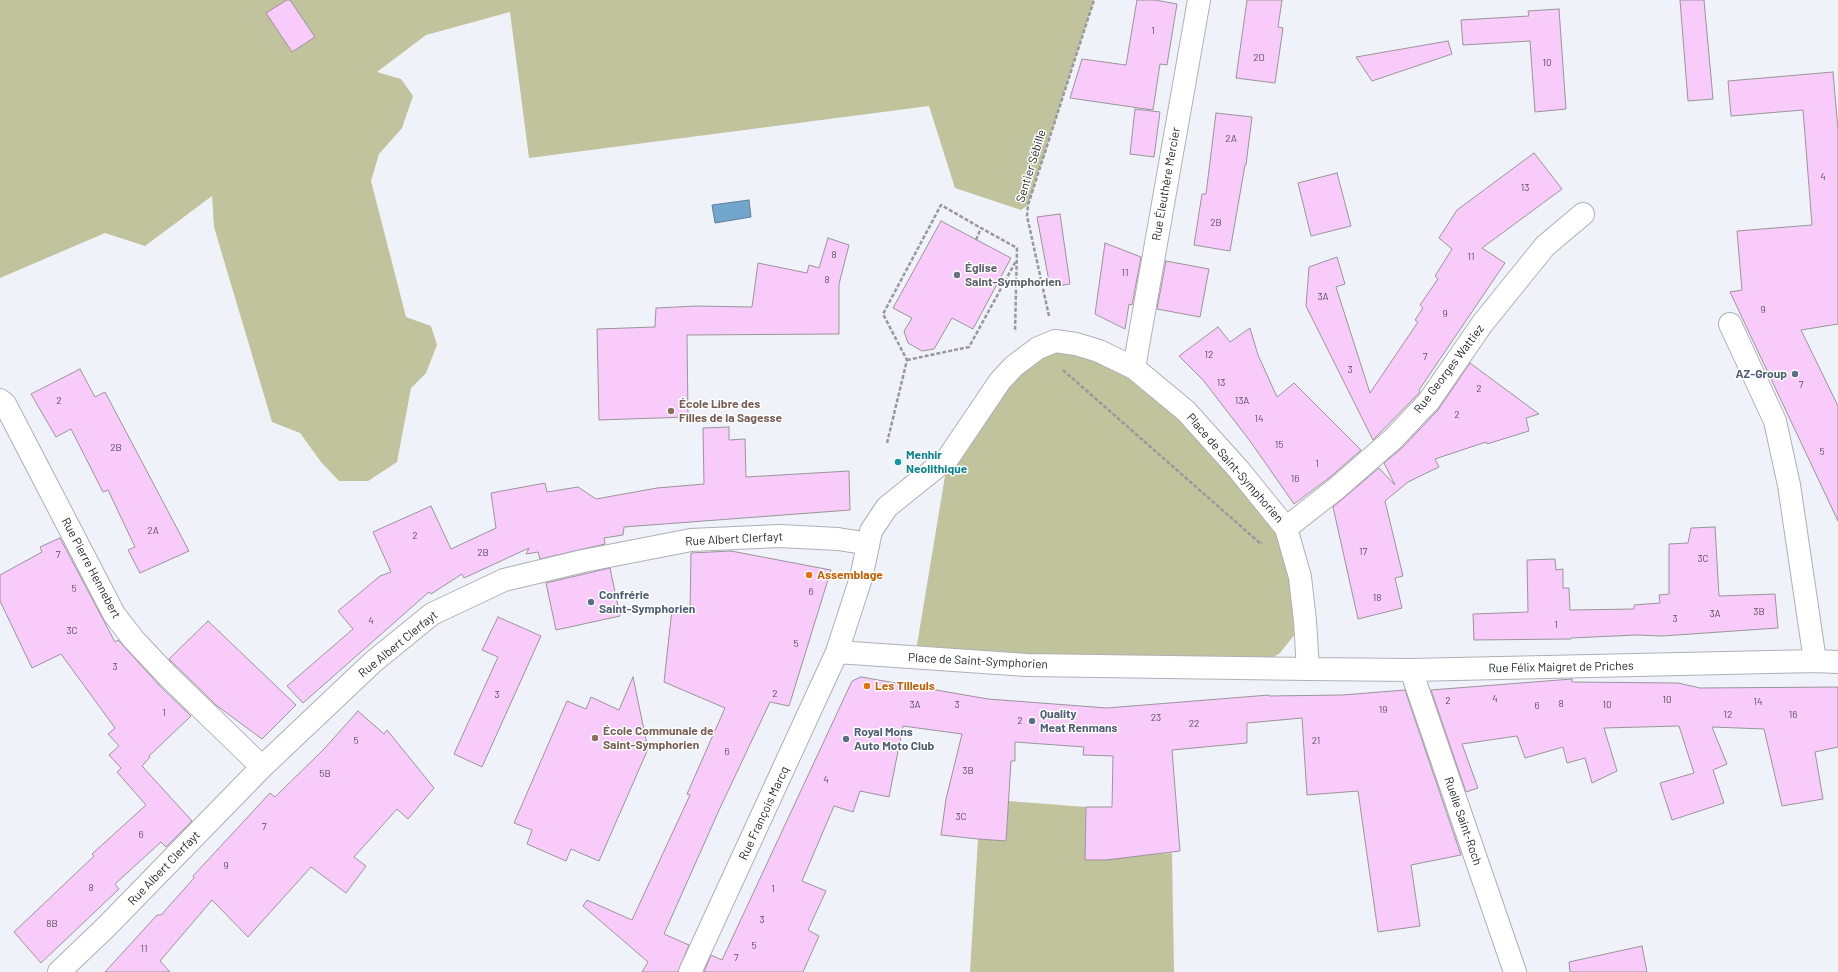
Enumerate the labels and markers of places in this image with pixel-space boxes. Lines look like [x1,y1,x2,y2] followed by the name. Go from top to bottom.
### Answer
[965,261,1061,289] place label: Église Saint-Symphorien
[952,270,962,280] marker: Église Saint-Symphorien
[1735,367,1787,381] place label: AZ-Group
[1790,369,1800,379] marker: AZ-Group
[679,397,782,425] place label: École Libre des Filles de la Sagesse
[666,406,676,416] marker: École Libre des Filles de la Sagesse
[906,448,967,476] place label: Menhir Neolithique
[893,457,903,467] marker: Menhir Neolithique
[817,568,883,582] place label: Assemblage
[804,570,814,580] marker: Assemblage
[599,588,695,616] place label: Confrérie Saint-Symphorien
[586,597,596,607] marker: Confrérie Saint-Symphorien
[875,679,935,693] place label: Les Tilleuls
[862,681,872,691] marker: Les Tilleuls
[1040,707,1118,735] place label: Quality Meat Renmans
[1027,716,1037,726] marker: Quality Meat Renmans
[603,724,714,752] place label: École Communale de Saint-Symphorien
[854,725,934,753] place label: Royal Mons Auto Moto Club
[590,733,600,743] marker: École Communale de Saint-Symphorien
[841,734,851,744] marker: Royal Mons Auto Moto Club

